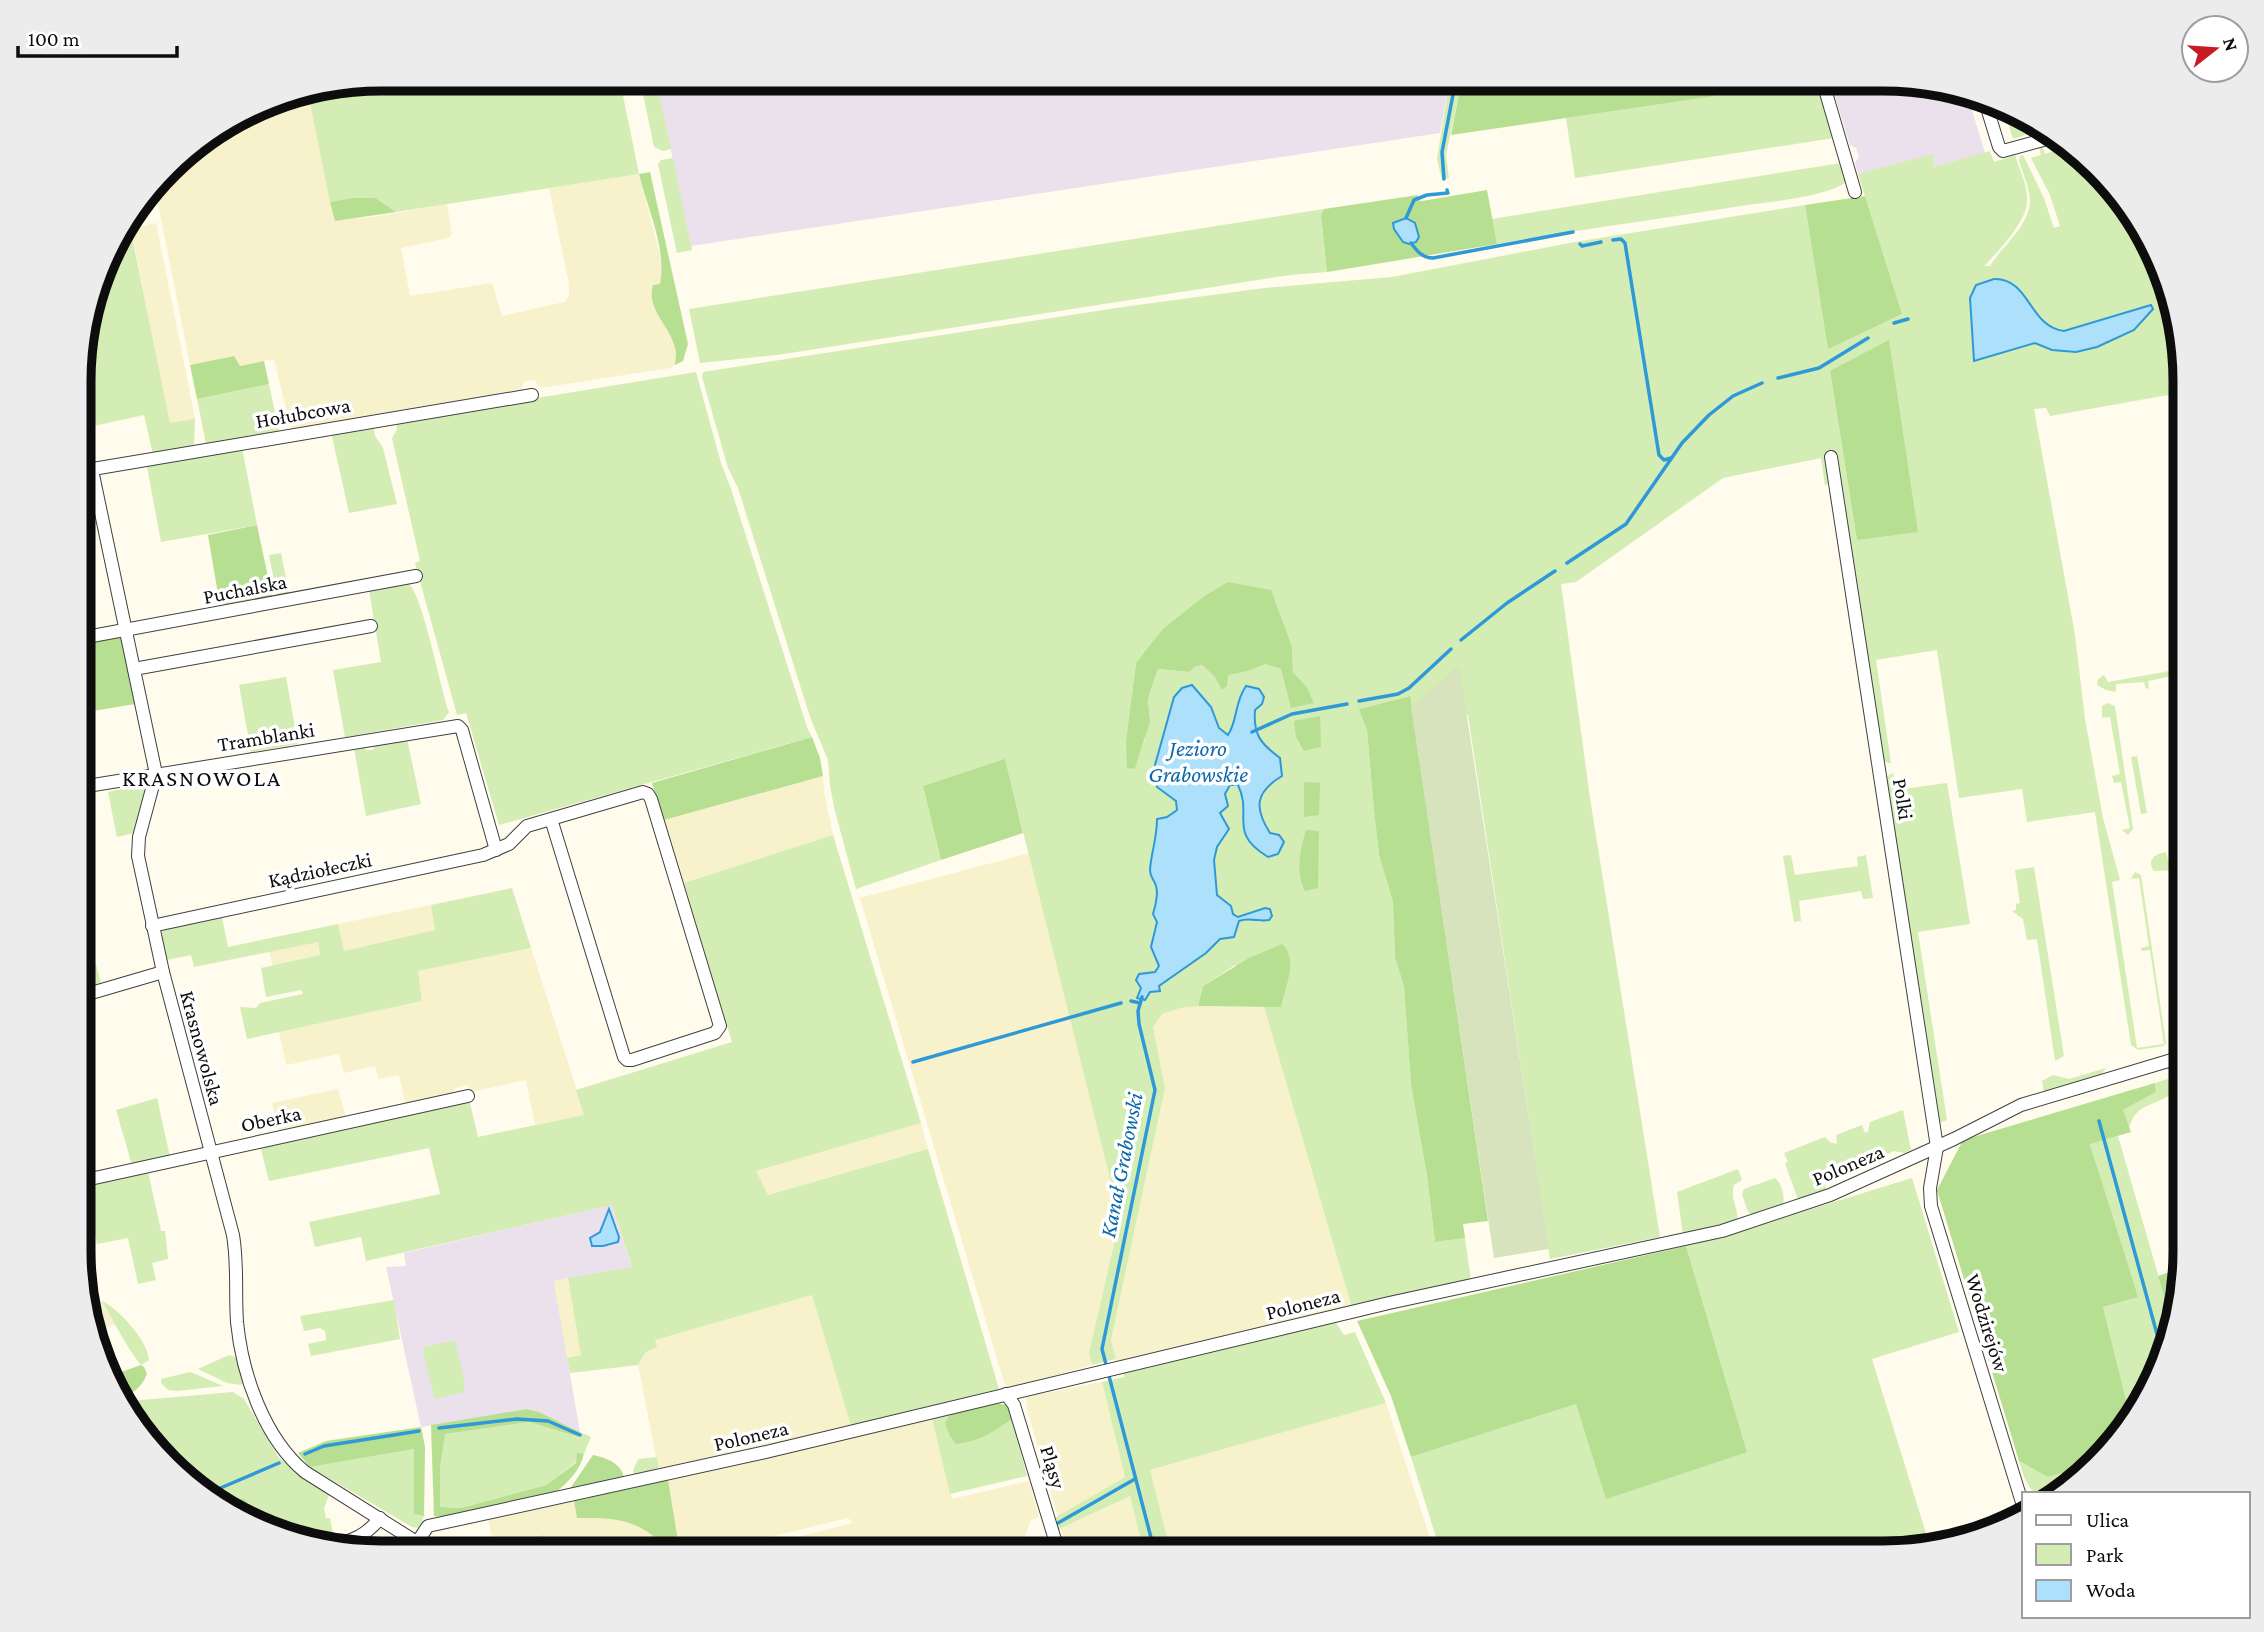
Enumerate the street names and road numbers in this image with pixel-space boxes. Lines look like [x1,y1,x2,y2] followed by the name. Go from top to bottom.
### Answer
[254,393,352,433] street label: Hołubcowa
[201,569,289,609] street label: Puchalska
[216,717,317,757] street label: Tramblanki
[1888,777,1918,822] street label: Polki
[266,847,375,893] street label: Kądziołeczki
[175,988,229,1108] street label: Krasnowolska
[239,1101,304,1137] street label: Oberka
[1809,1139,1888,1191] street label: Poloneza
[1961,1271,2013,1376] street label: Wodzirejów
[1263,1283,1343,1325] street label: Poloneza
[711,1416,791,1456] street label: Poloneza
[1035,1443,1071,1492] street label: Pląsy

